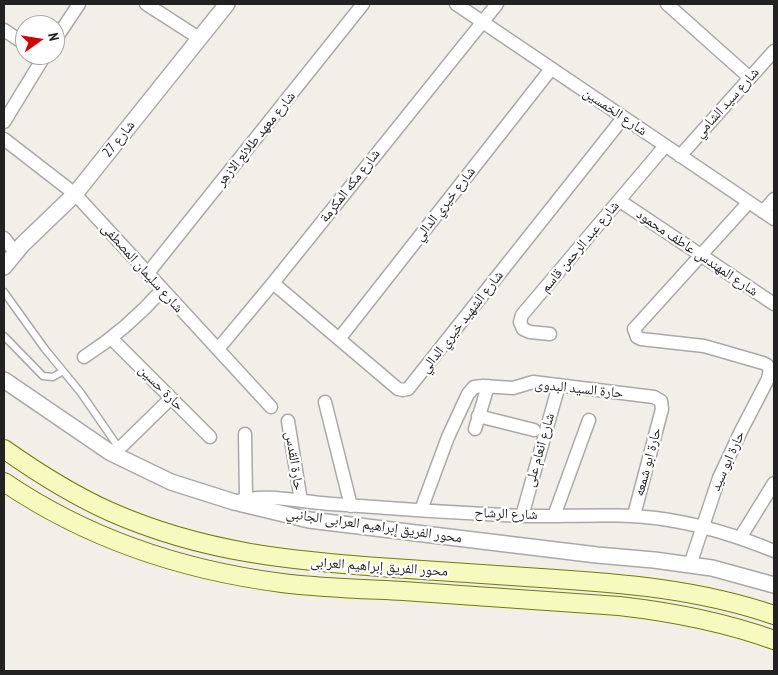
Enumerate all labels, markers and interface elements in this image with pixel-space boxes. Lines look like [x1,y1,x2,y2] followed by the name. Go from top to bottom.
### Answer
[15,15,65,65] north arrow
[44,31,63,43] text: N
[691,64,763,142] street label: شارع سيد الشامي
[580,84,650,140] street label: شارع الخمسين
[213,88,299,190] street label: شارع معهد طلائع الازهر
[99,117,139,161] street label: شارع 27
[316,146,384,226] street label: شارع مكه المكرمة
[411,164,479,244] street label: شارع خيري الدالي
[537,198,623,296] street label: شارع عبد الرحمن قاسم
[633,206,761,300] street label: شارع المهندس عاطف محمود
[97,220,187,316] street label: شارع سليمان المصطفى
[417,267,507,377] street label: شارع الشهيد خيري الدالي
[135,362,187,414] street label: حارة حسين
[534,376,624,402] street label: حارة السيد البدوى
[521,411,559,489] street label: شارع انعام على
[631,426,665,498] street label: حارة ابو شمعه
[707,428,749,494] street label: حارة ابو سيد
[281,431,307,491] street label: حارة القدس
[285,505,463,547] street label: محور الفريق إبراهيم العرابى الجانبي
[474,505,538,523] street label: شارع الرشاح
[310,554,448,580] street label: محور الفريق إبراهيم العرابى

